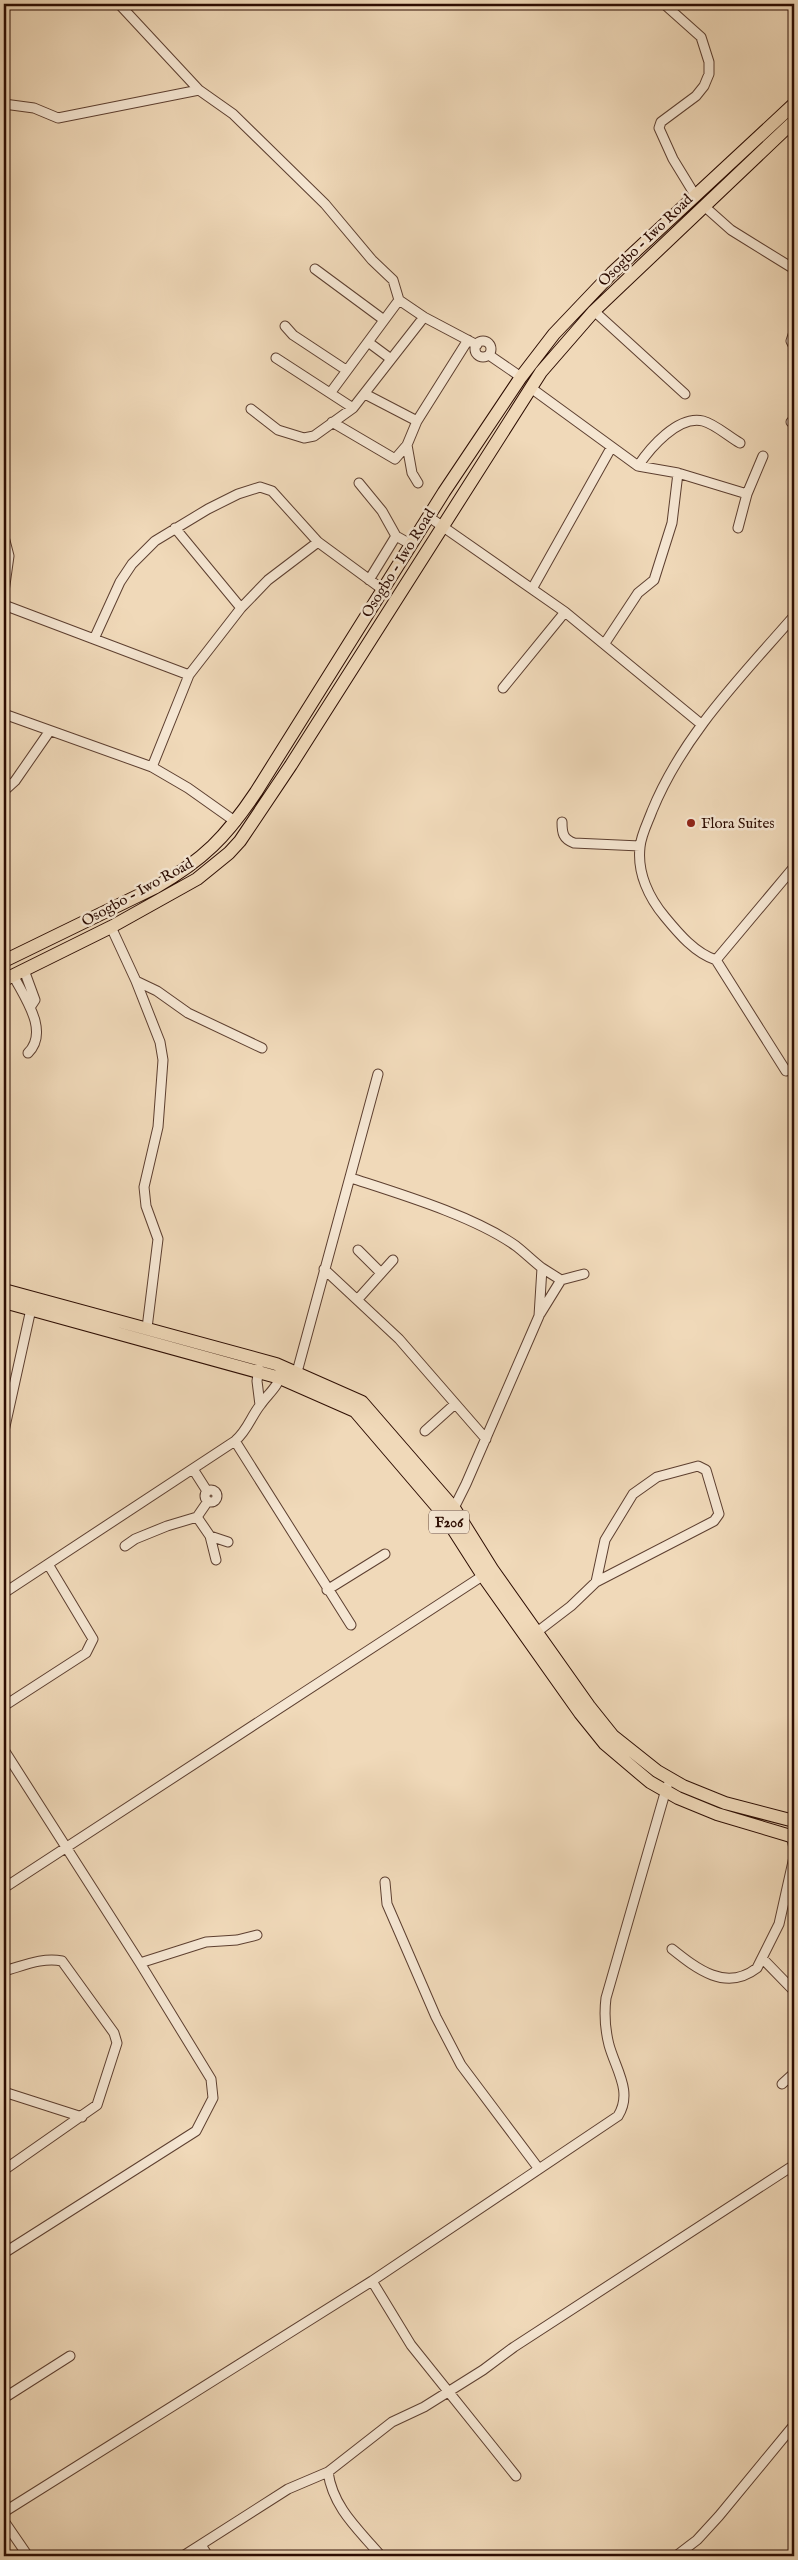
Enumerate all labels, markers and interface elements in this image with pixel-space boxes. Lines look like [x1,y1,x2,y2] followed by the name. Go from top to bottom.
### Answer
[594,190,697,290] street label: Osogbo - Iwo Road
[357,505,440,621] street label: Osogbo - Iwo Road
[701,814,775,833] place label: Flora Suites
[685,817,697,829] marker: Flora Suites
[78,853,197,931] street label: Osogbo - Iwo Road
[429,1510,469,1534] road number: F206

